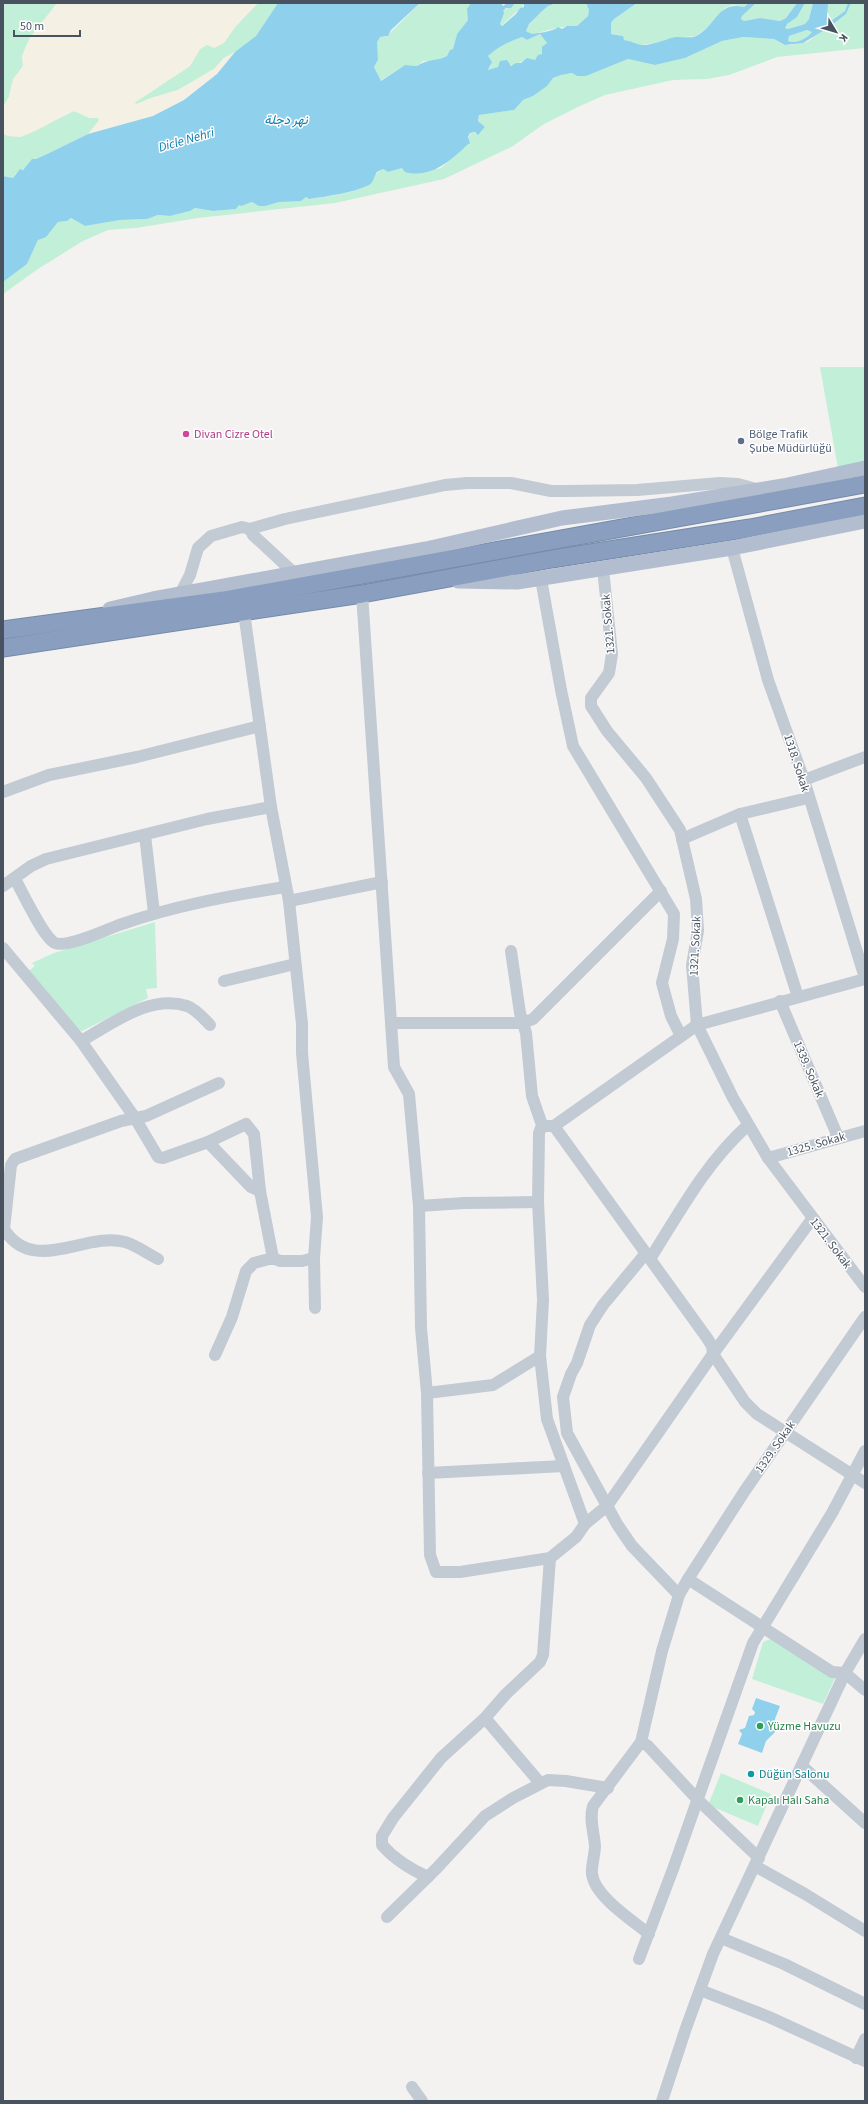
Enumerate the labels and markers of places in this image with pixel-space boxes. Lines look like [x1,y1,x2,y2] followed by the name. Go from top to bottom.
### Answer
[194,426,273,443] place label: Divan Cizre Otel
[749,426,832,457] place label: Bölge Trafik Şube Müdürlüğü
[181,429,191,439] marker: Divan Cizre Otel
[736,436,746,446] marker: Bölge Trafik Şube Müdürlüğü
[767,1718,841,1735] place label: Yüzme Havuzu
[755,1721,765,1731] marker: Yüzme Havuzu
[759,1766,830,1783] place label: Düğün Salonu
[746,1769,756,1779] marker: Düğün Salonu
[748,1792,829,1809] place label: Kapalı Halı Saha
[735,1795,745,1805] marker: Kapalı Halı Saha

